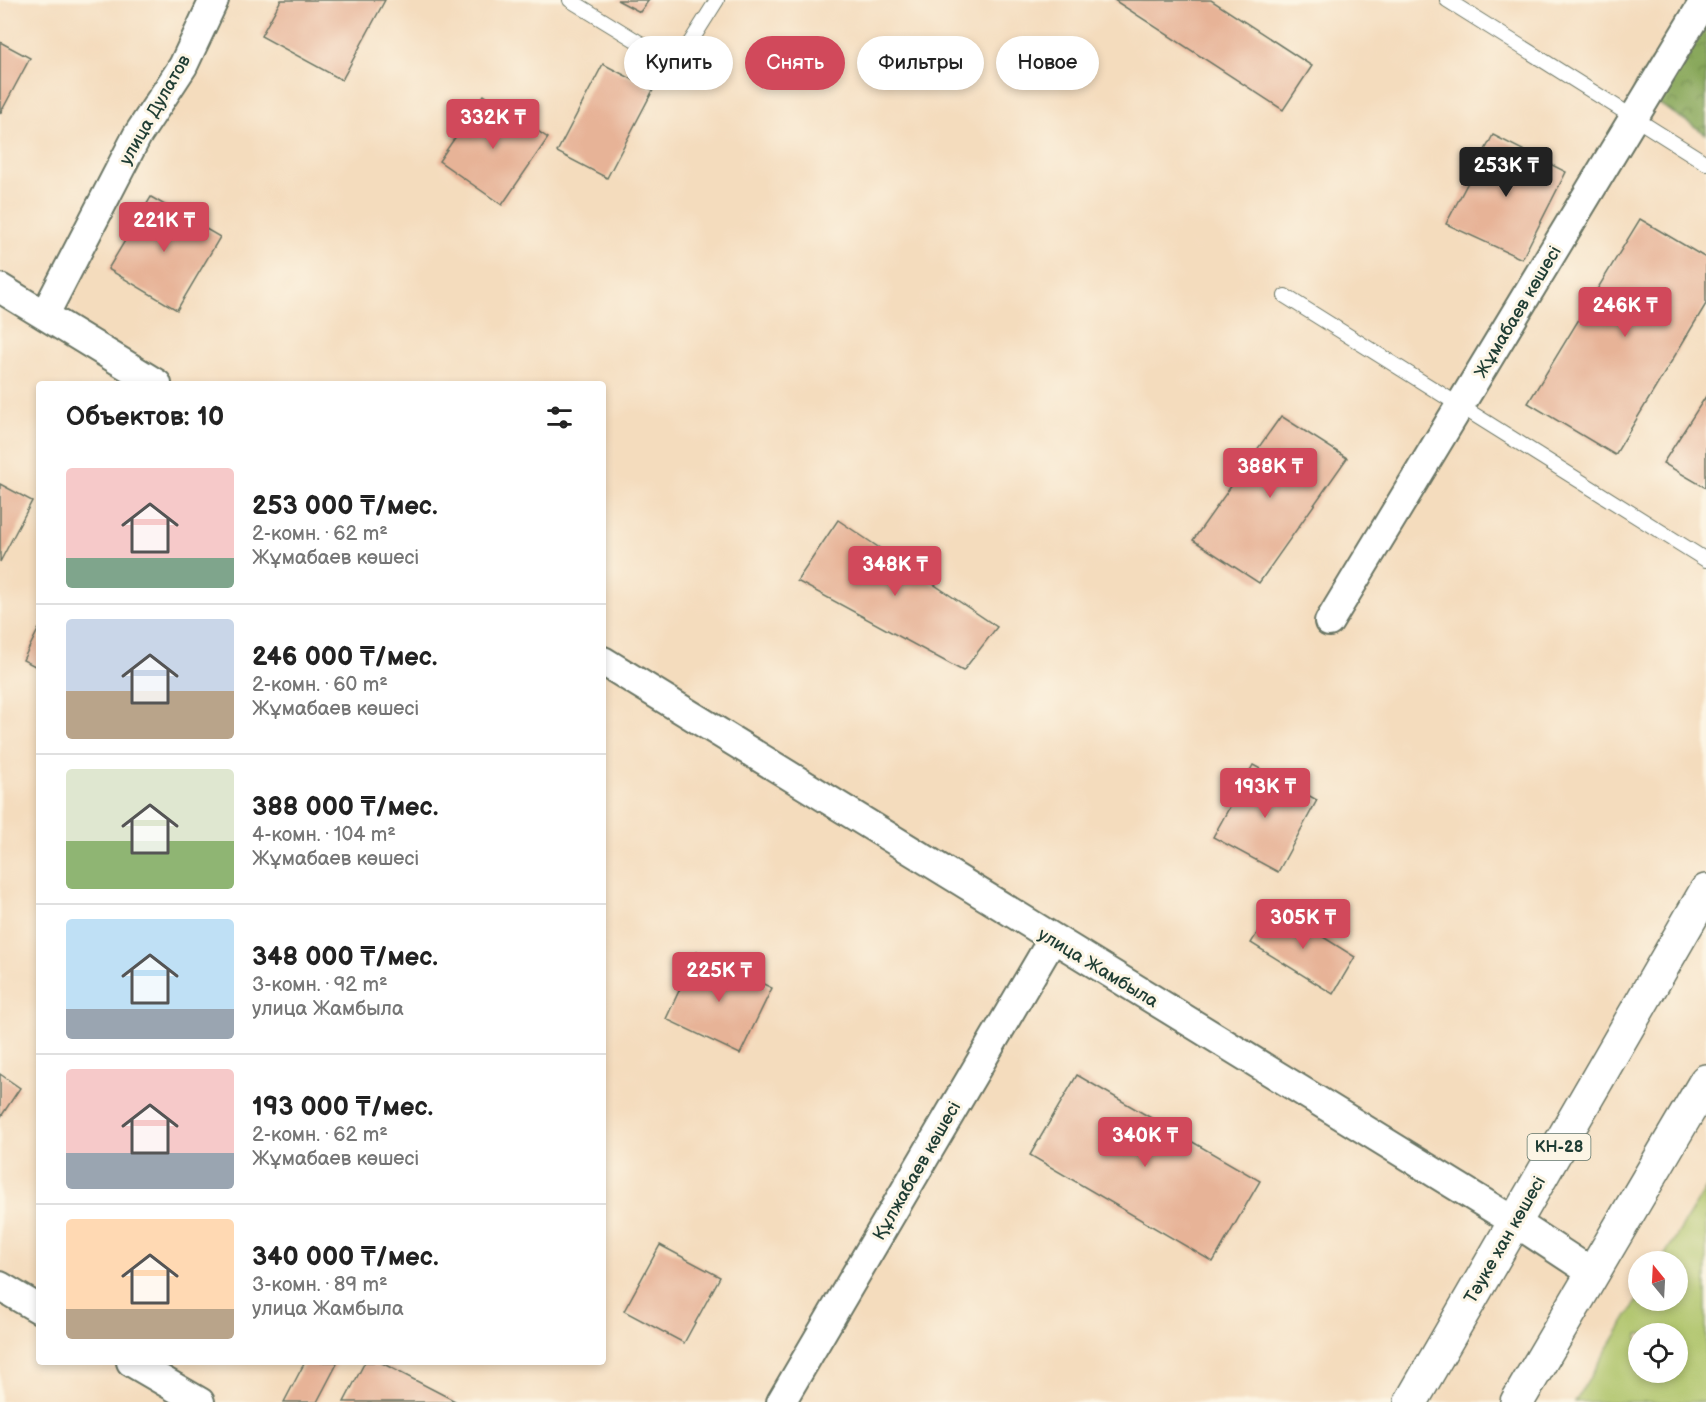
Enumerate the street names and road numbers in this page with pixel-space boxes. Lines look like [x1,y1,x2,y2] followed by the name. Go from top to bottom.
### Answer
[115,51,195,169] street label: улица Дулатов
[1470,242,1566,382] street label: Жұмабаев көшесі
[1034,924,1162,1012] street label: улица Жамбыла
[869,1098,965,1244] street label: Құлжабаев көшесі
[1528,1134,1590,1160] road number: КН-28
[1460,1173,1550,1307] street label: Тәуке хан көшесі

